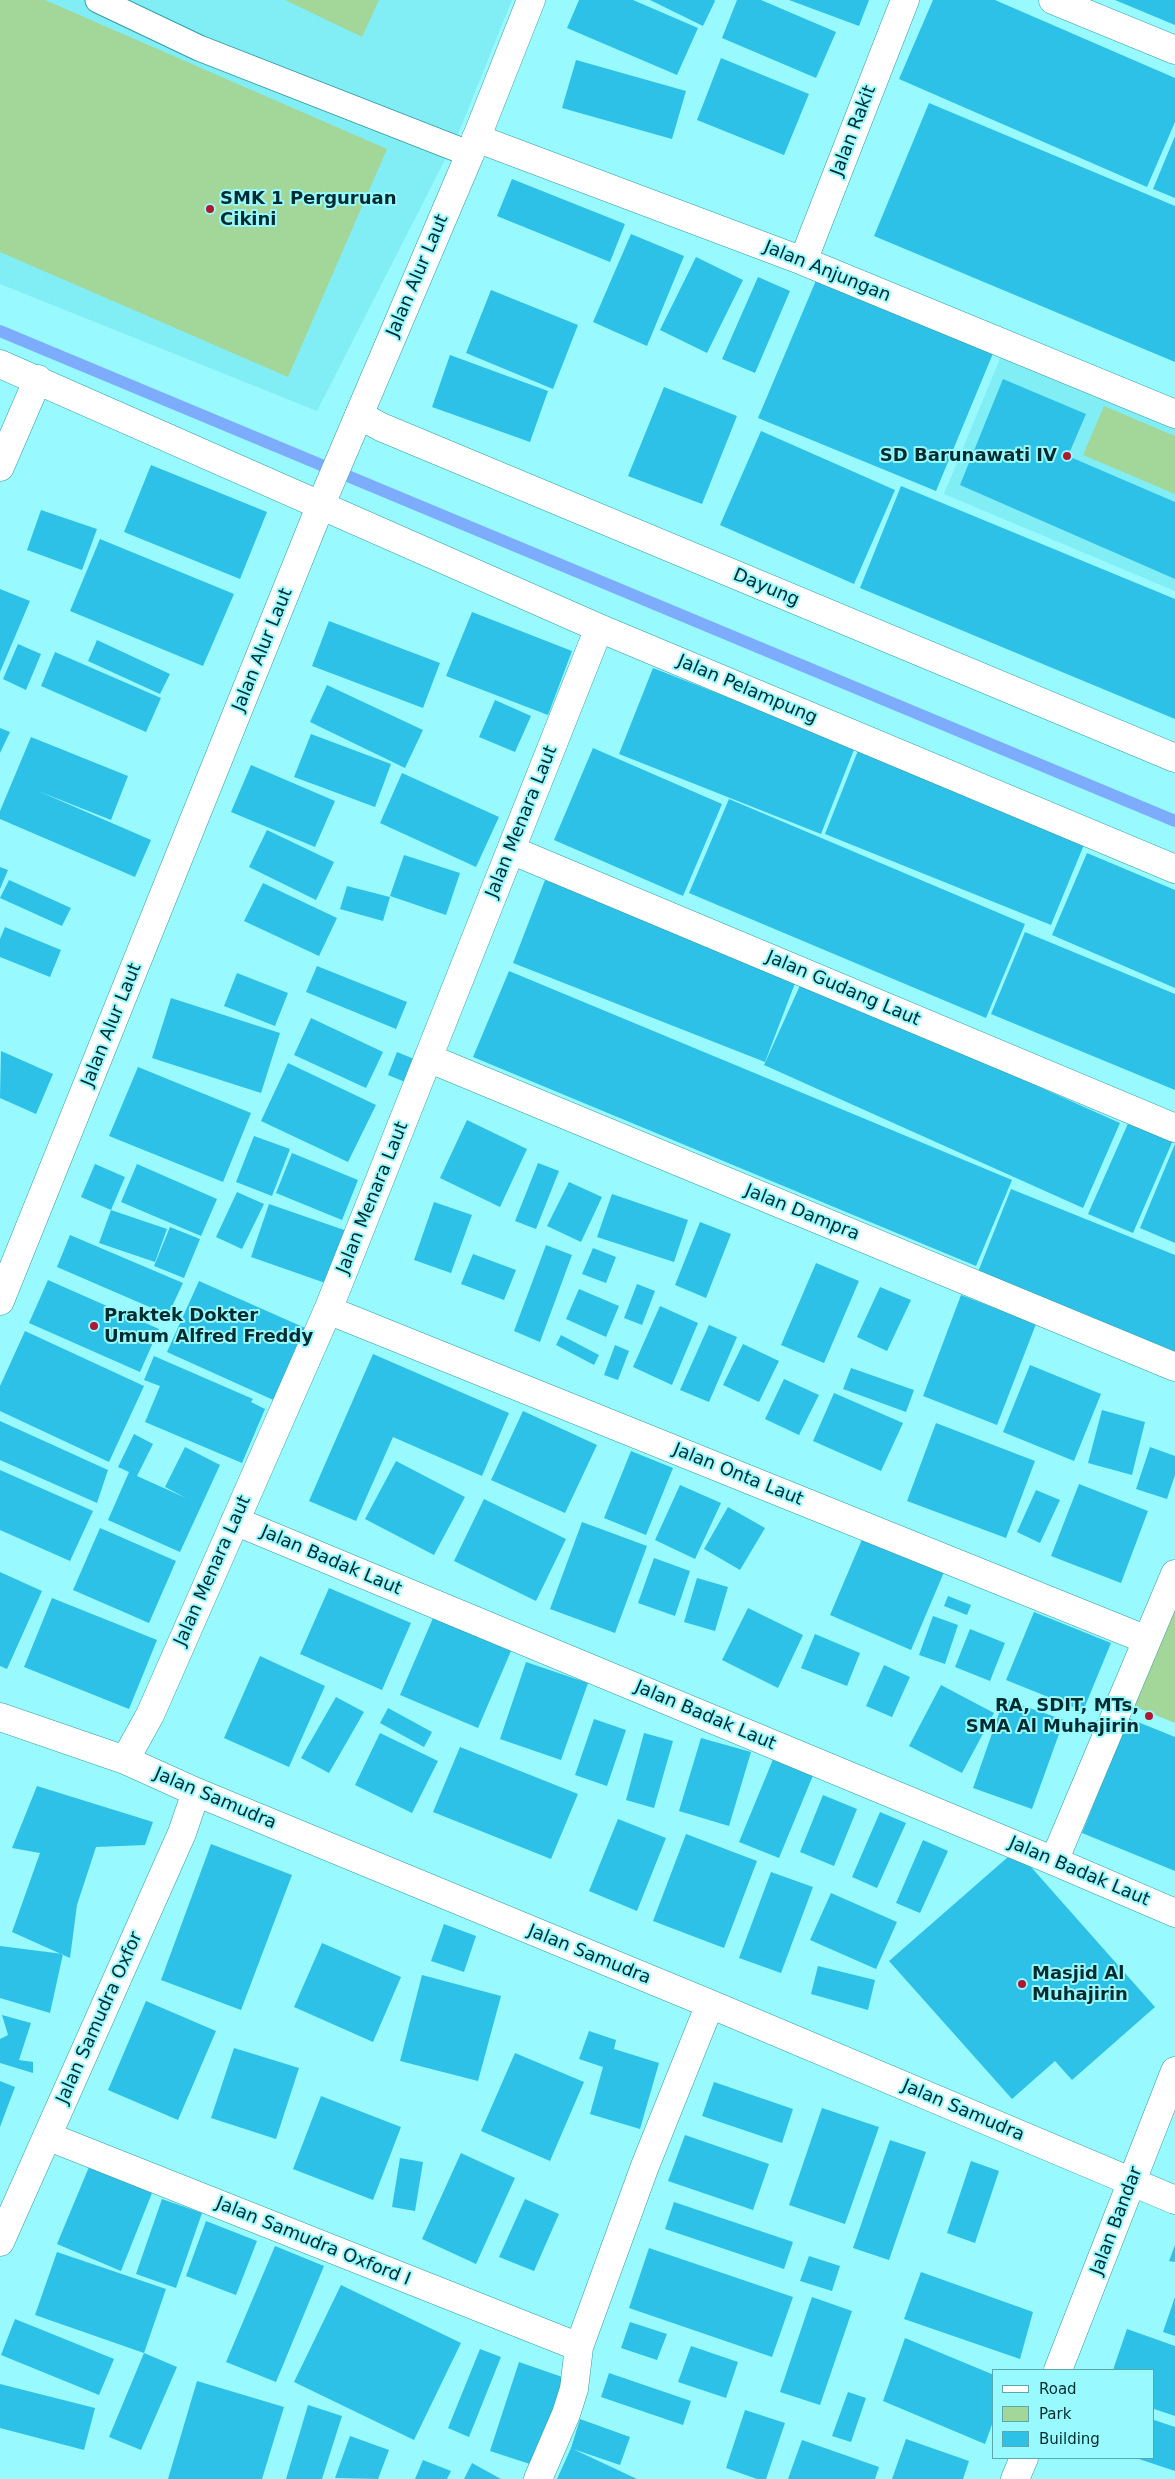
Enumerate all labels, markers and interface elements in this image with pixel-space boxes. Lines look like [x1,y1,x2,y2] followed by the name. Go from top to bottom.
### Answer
[827,83,881,179] street label: Jalan Rakit
[220,188,397,230] place label: SMK 1 Perguruan Cikini
[204,203,216,215] marker: SMK 1 Perguruan Cikini
[382,212,454,340] street label: Jalan Alur Laut
[760,237,894,307] street label: Jalan Anjungan
[880,445,1057,467] place label: SD Barunawati IV
[1061,450,1073,462] marker: SD Barunawati IV
[730,564,802,612] street label: Dayung
[228,585,298,715] street label: Jalan Alur Laut
[674,651,820,729] street label: Jalan Pelampung
[482,743,562,901] street label: Jalan Menara Laut
[763,947,923,1031] street label: Jalan Gudang Laut
[77,960,147,1090] street label: Jalan Alur Laut
[333,1119,413,1277] street label: Jalan Menara Laut
[741,1180,863,1246] street label: Jalan Dampra
[104,1305,313,1348] place label: Praktek Dokter Umum Alfred Freddy
[88,1320,100,1332] marker: Praktek Dokter Umum Alfred Freddy
[670,1439,806,1511] street label: Jalan Onta Laut
[170,1493,256,1649] street label: Jalan Menara Laut
[257,1522,405,1600] street label: Jalan Badak Laut
[631,1677,779,1755] street label: Jalan Badak Laut
[966,1695,1139,1738] place label: RA, SDIT, MTs, SMA Al Muhajirin
[1143,1710,1155,1722] marker: RA, SDIT, MTs, SMA Al Muhajirin
[151,1764,279,1834] street label: Jalan Samudra
[1005,1833,1153,1911] street label: Jalan Badak Laut
[524,1920,654,1990] street label: Jalan Samudra
[52,1929,148,2107] street label: Jalan Samudra Oxfor
[1032,1963,1128,2006] place label: Masjid Al Muhajirin
[1016,1978,1028,1990] marker: Masjid Al Muhajirin
[899,2076,1027,2146] street label: Jalan Samudra
[1086,2164,1148,2278] street label: Jalan Bandar
[212,2193,414,2291] street label: Jalan Samudra Oxford I
[992,2369,1155,2459] legend
[1039,2380,1077,2398] text: Road
[1039,2405,1071,2423] text: Park
[1039,2430,1100,2448] text: Building

